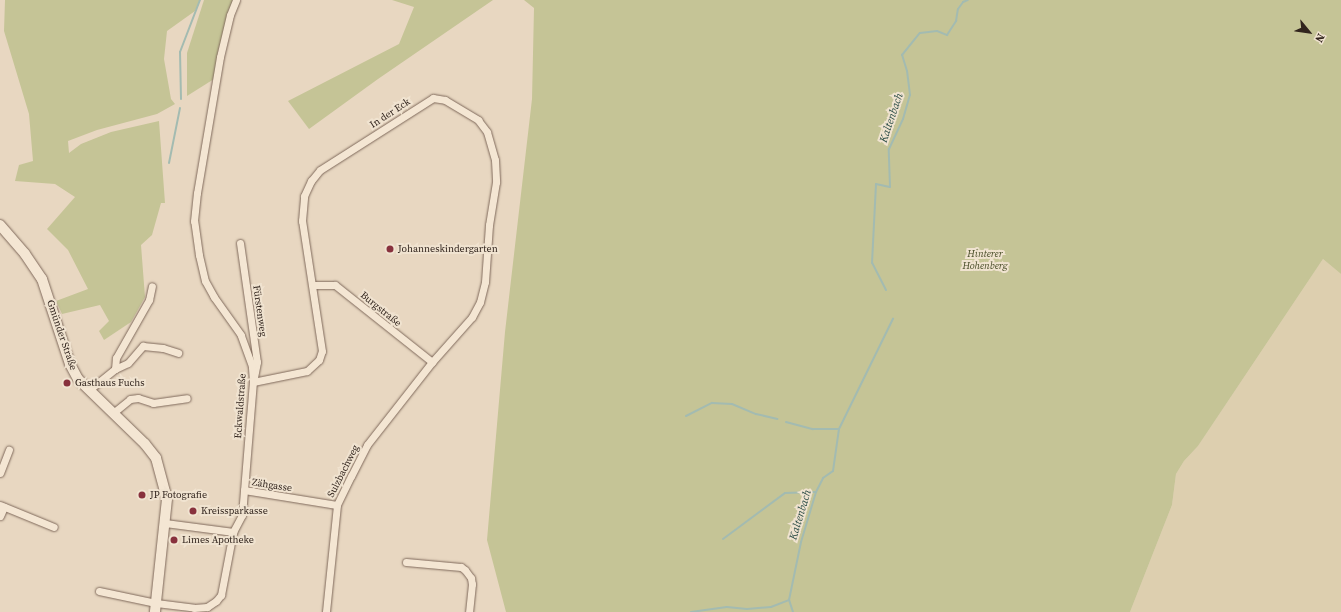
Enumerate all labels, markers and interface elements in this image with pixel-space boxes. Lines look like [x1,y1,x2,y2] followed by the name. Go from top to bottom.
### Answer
[1289,12,1329,52] north arrow
[1311,31,1328,45] text: N
[877,91,907,145] water label: Kaltenbach
[368,96,412,130] street label: In der Eck
[398,243,498,255] place label: Johanneskindergarten
[385,244,395,254] marker: Johanneskindergarten
[963,247,1007,270] park label: Hinterer Hohenberg
[250,285,270,337] street label: Fürstenweg
[358,289,404,329] street label: Burgstraße
[44,298,80,372] street label: Gmünder Straße
[232,373,248,439] street label: Eckwaldstraße
[75,377,145,389] place label: Gasthaus Fuchs
[62,378,72,388] marker: Gasthaus Fuchs
[325,443,361,499] street label: Sulzbachweg
[251,476,293,494] street label: Zähgasse
[787,488,815,542] water label: Kaltenbach
[150,489,207,501] place label: JP Fotografie
[137,490,147,500] marker: JP Fotografie
[201,505,268,517] place label: Kreissparkasse
[188,506,198,516] marker: Kreissparkasse
[182,534,254,546] place label: Limes Apotheke
[169,535,179,545] marker: Limes Apotheke

